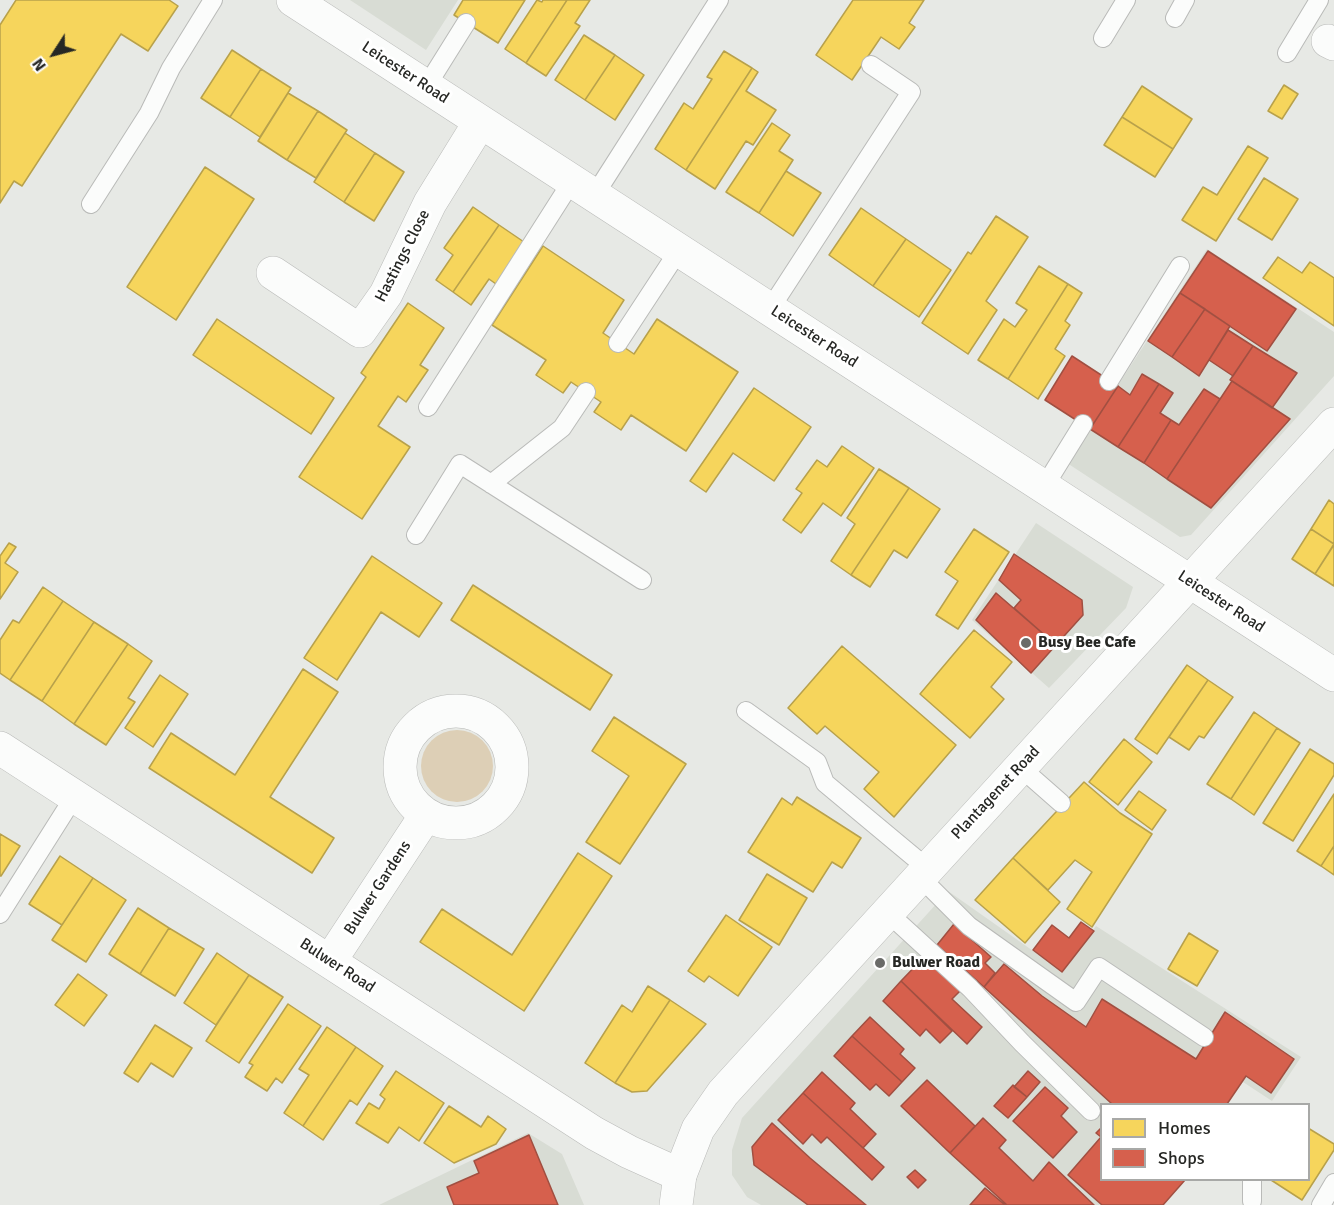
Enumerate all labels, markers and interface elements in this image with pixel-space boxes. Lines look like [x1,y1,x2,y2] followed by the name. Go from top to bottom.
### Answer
[24,24,84,84] north arrow
[358,38,452,108] street label: Leicester Road
[28,54,51,75] text: N
[371,207,435,305] street label: Hastings Close
[767,302,861,372] street label: Leicester Road
[1174,567,1268,637] street label: Leicester Road
[1038,633,1136,653] place label: Busy Bee Cafe
[1019,636,1033,650] marker: Busy Bee Cafe
[948,742,1044,844] street label: Plantagenet Road
[341,837,415,939] street label: Bulwer Gardens
[296,935,378,997] street label: Bulwer Road
[892,953,980,973] place label: Bulwer Road
[873,956,887,970] marker: Bulwer Road
[1100,1103,1310,1181] legend
[1158,1117,1211,1139] text: Homes
[1158,1147,1205,1169] text: Shops

